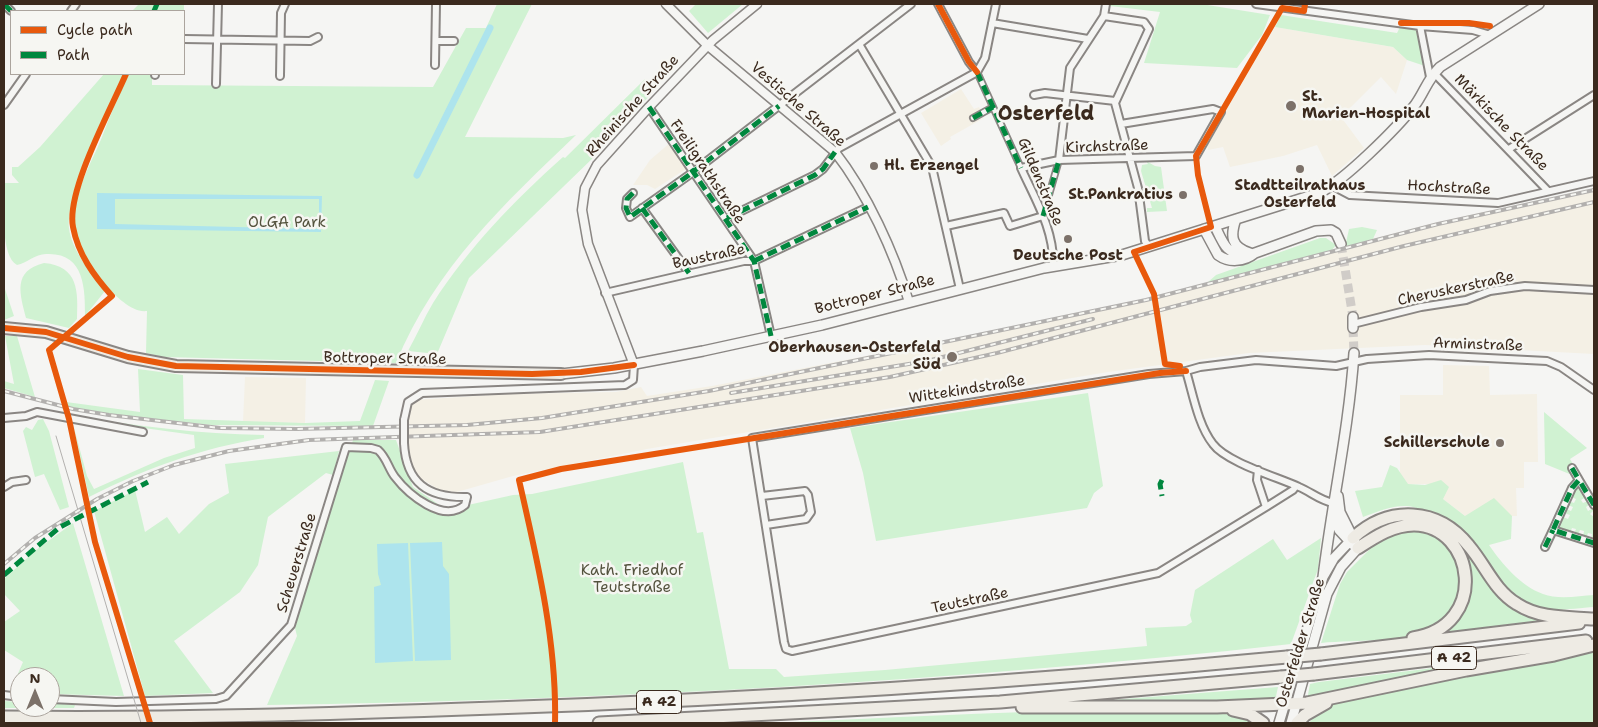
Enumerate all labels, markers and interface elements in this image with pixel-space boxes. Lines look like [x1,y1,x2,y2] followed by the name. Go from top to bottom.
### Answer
[10,10,185,75] legend
[57,20,133,40] text: Cycle path
[57,45,90,65] text: Path
[583,52,683,160] street label: Rheinische Straße
[747,59,849,151] street label: Vestische Straße
[1450,71,1552,175] street label: Märkische Straße
[1302,88,1430,123] place label: St. Marien-Hospital
[1284,99,1298,113] marker: St. Marien-Hospital
[998,103,1094,127] district label: Osterfeld
[665,116,749,228] street label: Freiligrathstraße
[1013,135,1067,229] street label: Gildenstraße
[1065,137,1149,157] street label: Kirchstraße
[884,157,979,175] place label: Hl. Erzengel
[868,160,880,172] marker: Hl. Erzengel
[1294,163,1306,175] marker: Stadtteilrathaus Osterfeld
[1235,177,1365,212] place label: Stadtteilrathaus Osterfeld
[1407,177,1491,199] street label: Hochstraße
[1068,186,1173,204] place label: St.Pankratius
[1177,189,1189,201] marker: St.Pankratius
[248,214,326,232] park label: OLGA Park
[1062,233,1074,245] marker: Deutsche Post
[671,241,747,273] street label: Baustraße
[1013,247,1123,265] place label: Deutsche Post
[1396,268,1516,310] street label: Cheruskerstraße
[813,271,937,319] street label: Bottroper Straße
[1432,334,1524,356] street label: Arminstraße
[768,339,941,374] place label: Oberhausen-Osterfeld Süd
[323,349,447,369] street label: Bottroper Straße
[945,350,959,364] marker: Oberhausen-Osterfeld Süd
[908,372,1026,408] street label: Wittekindstraße
[1384,434,1490,452] place label: Schillerschule
[1494,437,1506,449] marker: Schillerschule
[273,511,321,615] street label: Scheuerstraße
[581,562,683,597] park label: Kath. Friedhof Teutstraße
[1273,576,1329,710] street label: Osterfelder Straße
[930,584,1010,618] street label: Teutstraße
[1432,646,1476,670] road number: A 42
[10,667,60,717] north arrow
[29,669,41,687] text: N
[636,690,682,714] road number: A 42

